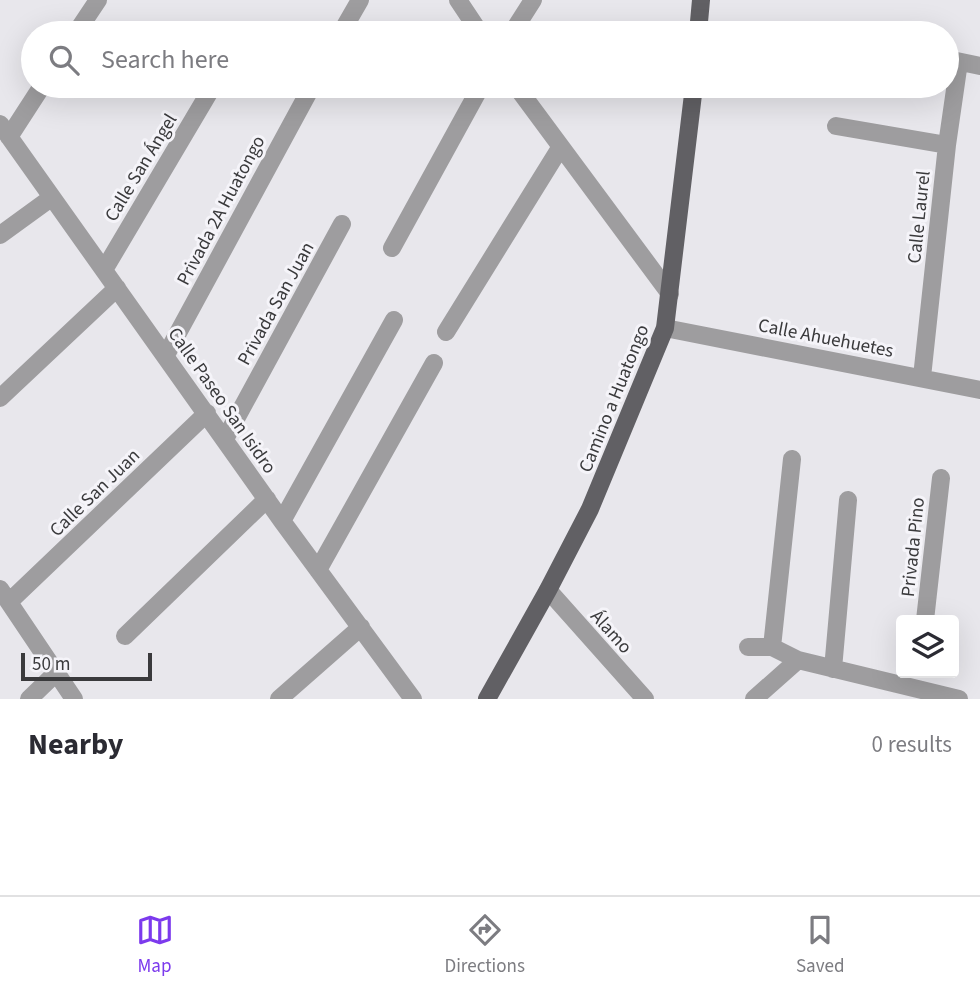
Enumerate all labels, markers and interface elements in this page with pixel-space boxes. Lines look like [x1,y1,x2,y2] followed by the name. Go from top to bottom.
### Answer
[21,21,959,98] search box
[45,41,83,79] icon: search
[101,41,229,78] text: Search here
[98,109,184,227] street label: Calle San Ángel
[170,131,272,290] street label: Privada 2A Huatongo
[901,169,938,265] street label: Calle Laurel
[231,237,321,370] street label: Privada San Juan
[756,312,896,365] street label: Calle Ahuehuetes
[572,321,656,477] street label: Camino a Huatongo
[161,322,282,480] street label: Calle Paseo San Isidro
[44,443,146,543] street label: Calle San Juan
[895,496,932,598] street label: Privada Pino
[584,604,638,660] street label: Álamo
[896,615,959,678] map controls
[896,615,959,678] button: layers
[21,650,152,682] scale bar
[32,651,70,678] text: 50 m
[28,723,123,766] text: Nearby
[872,728,952,761] text: 0 results
[136,911,174,980] tab: Map
[445,911,525,980] tab: Directions
[796,911,844,980] tab: Saved

